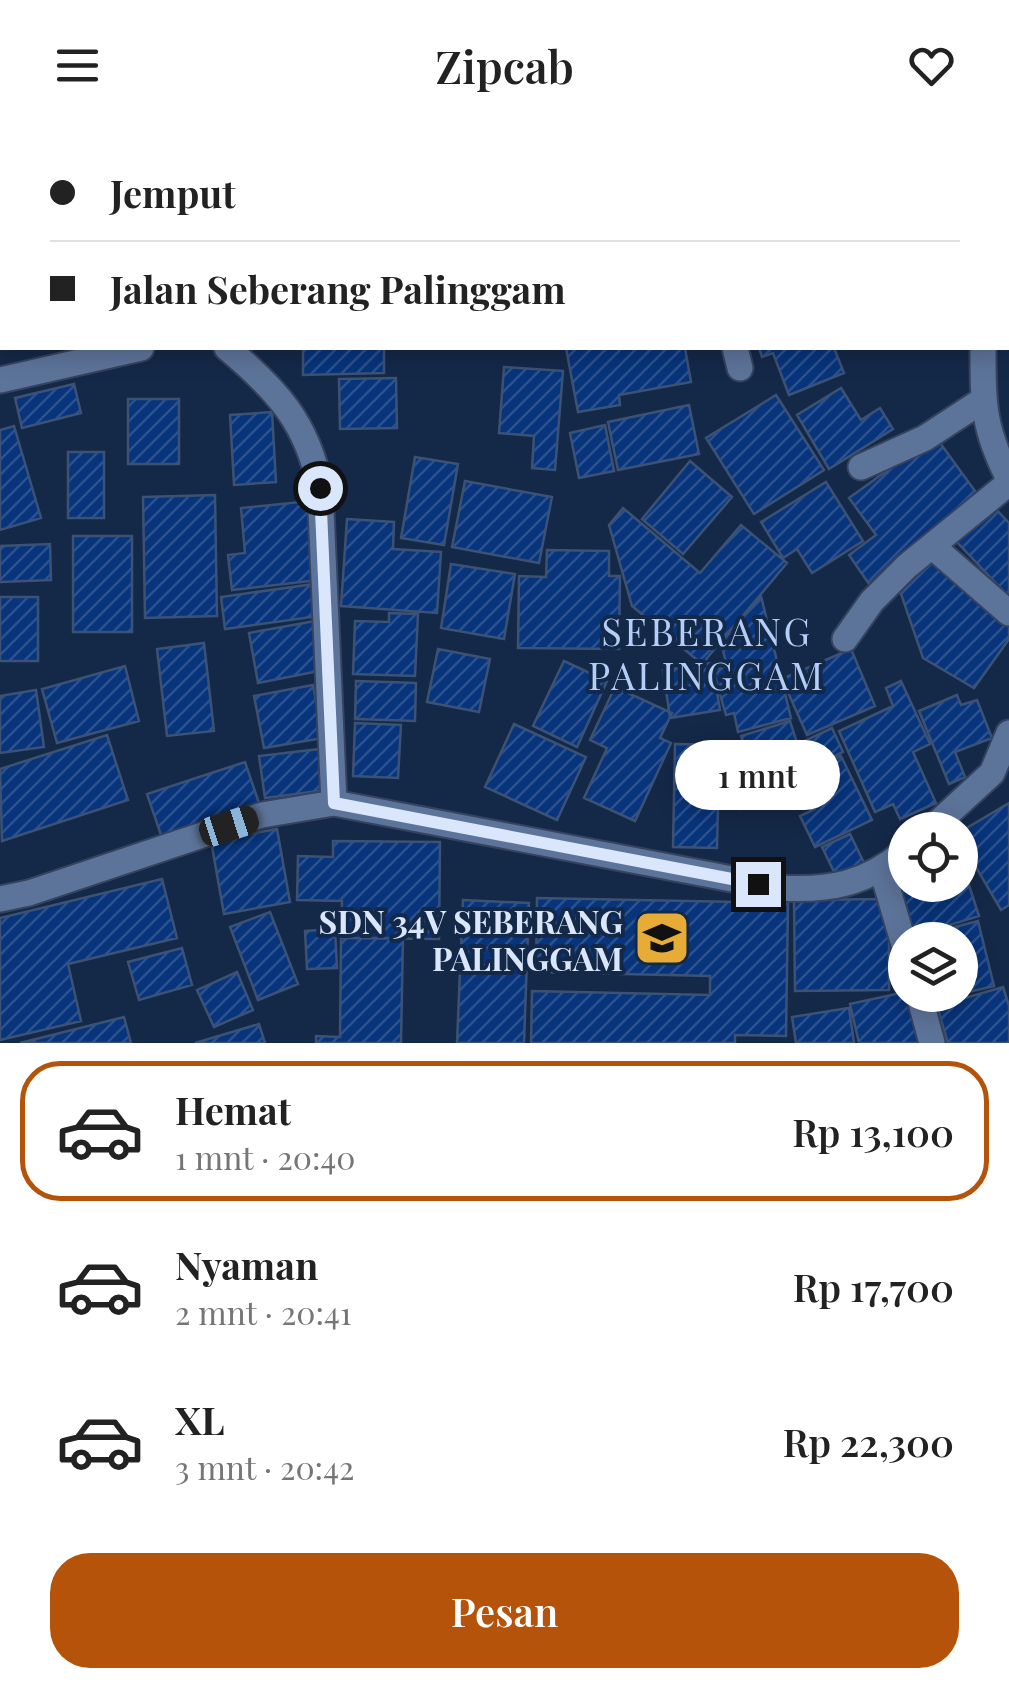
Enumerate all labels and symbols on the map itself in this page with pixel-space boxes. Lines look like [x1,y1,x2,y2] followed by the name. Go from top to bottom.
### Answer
[298,466,343,511] route start
[588,605,826,700] district label: SEBERANG PALINGGAM
[676,739,840,809] callout: 1 mnt
[196,802,262,850] car
[736,862,781,907] route end
[319,899,623,979] place label: SDN 34V SEBERANG PALINGGAM
[632,908,692,968] school or university icon: SDN 34V SEBERANG PALINGGAM

